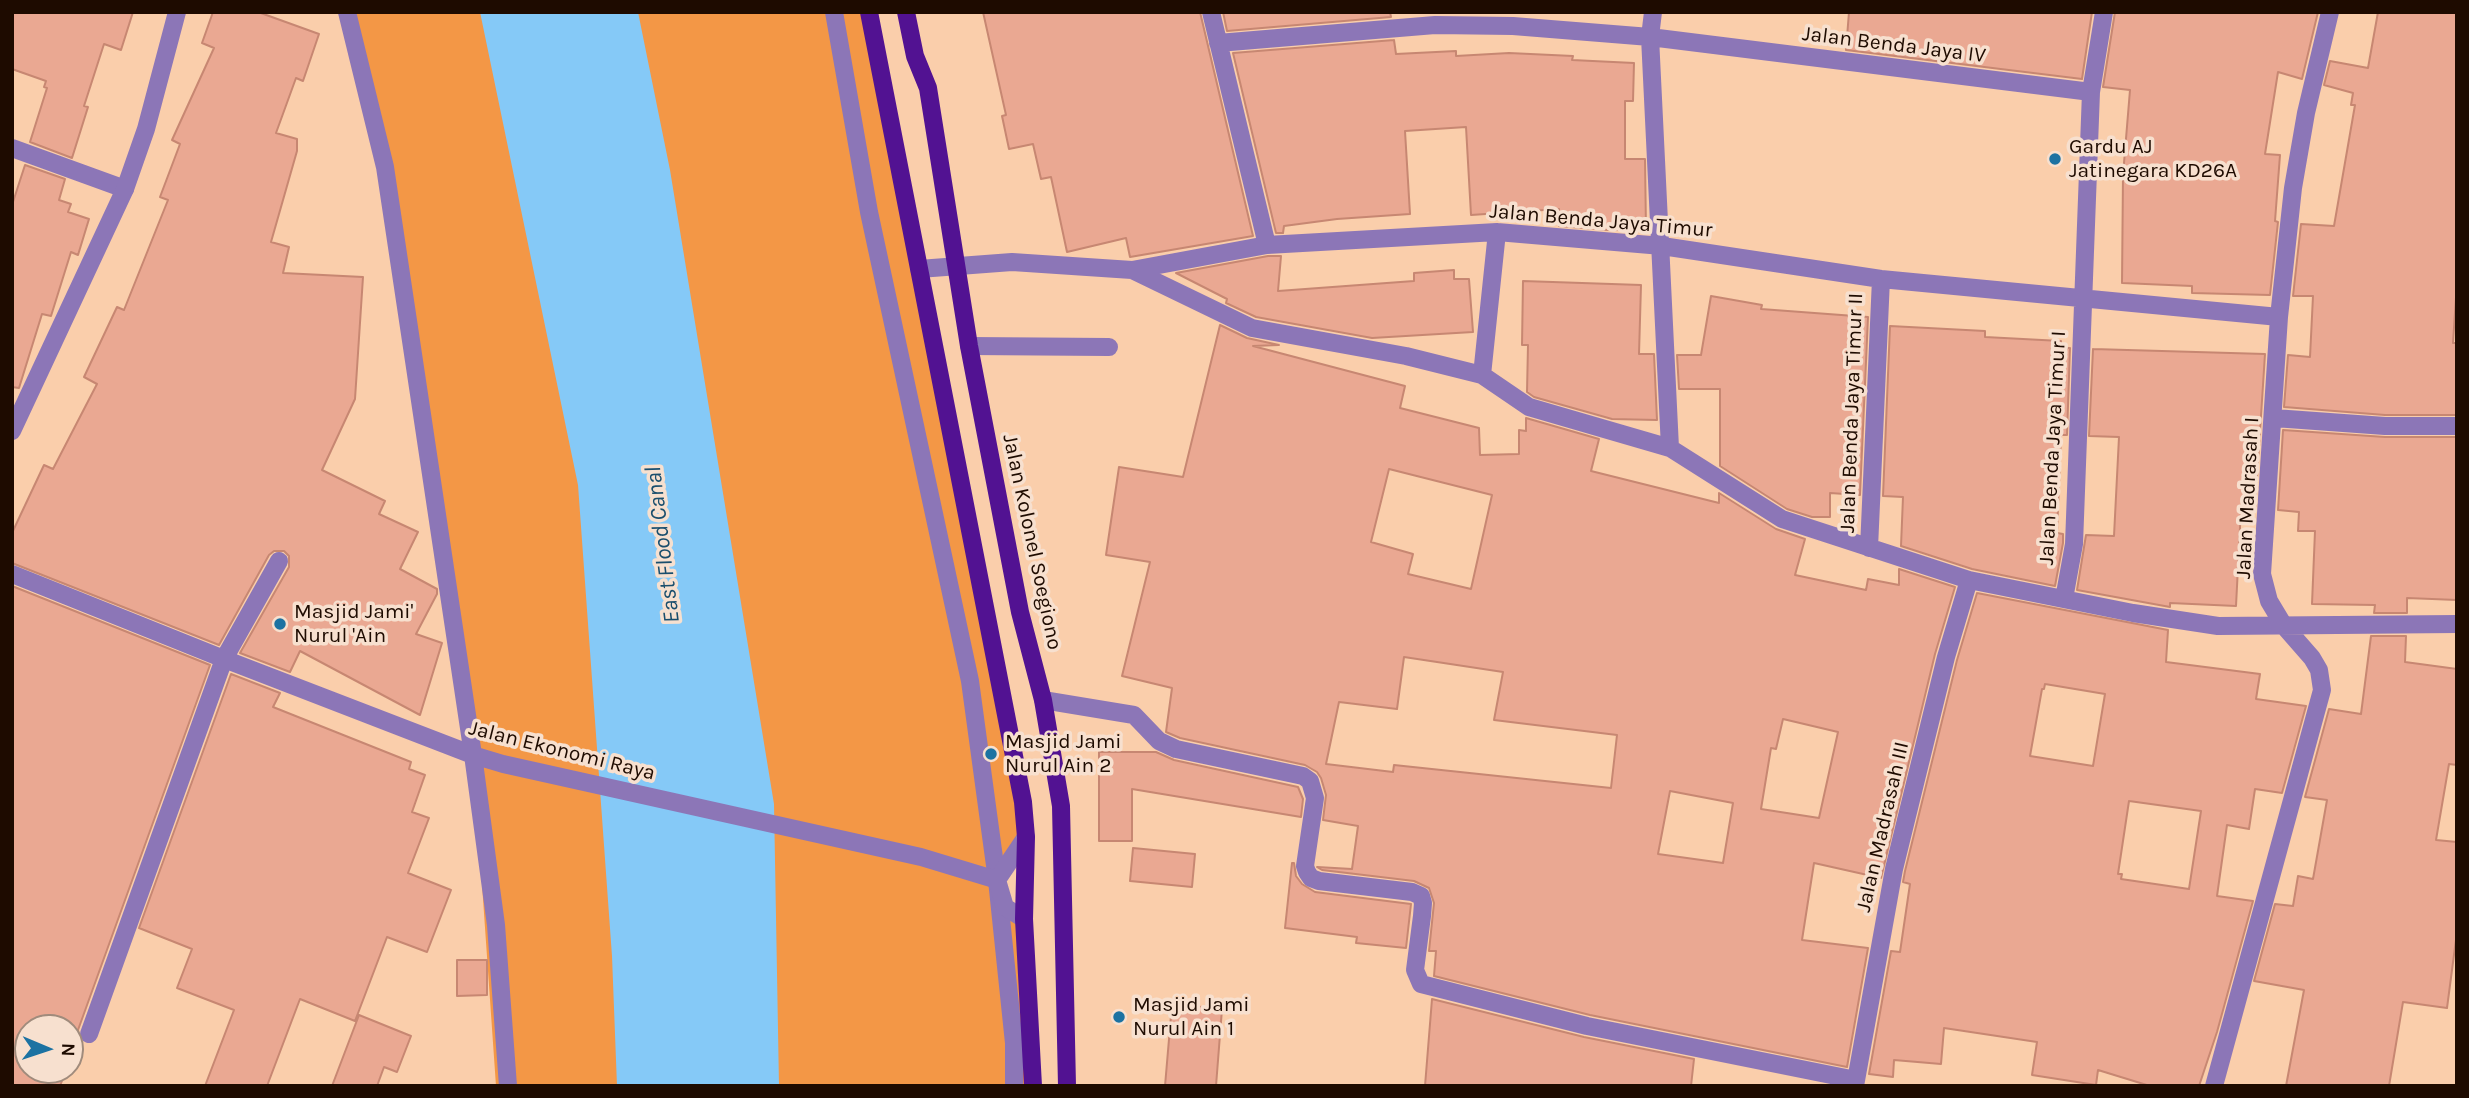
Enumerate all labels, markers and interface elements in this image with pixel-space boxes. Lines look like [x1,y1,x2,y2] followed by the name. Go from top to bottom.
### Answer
[1801,21,1987,69] street label: Jalan Benda Jaya IV
[2069,134,2237,184] place label: Gardu AJ Jatinegara KD26A
[2047,151,2063,167] marker: Gardu AJ Jatinegara KD26A
[1488,199,1714,243] street label: Jalan Benda Jaya Timur
[1835,292,1869,534] street label: Jalan Benda Jaya Timur II
[2034,330,2072,566] street label: Jalan Benda Jaya Timur I
[2231,416,2265,580] street label: Jalan Madrasah I
[997,432,1067,652] street label: Jalan Kolonel Soegiono
[640,465,686,625] water label: East Flood Canal
[294,599,413,649] place label: Masjid Jami' Nurul 'Ain
[272,616,288,632] marker: Masjid Jami' Nurul 'Ain
[466,716,658,786] street label: Jalan Ekonomi Raya
[1005,729,1122,779] place label: Masjid Jami Nurul Ain 2
[1851,739,1915,915] street label: Jalan Madrasah III
[983,746,999,762] marker: Masjid Jami Nurul Ain 2
[1133,992,1250,1042] place label: Masjid Jami Nurul Ain 1
[1111,1009,1127,1025] marker: Masjid Jami Nurul Ain 1
[14,1014,84,1084] north arrow
[57,1042,79,1057] text: N

